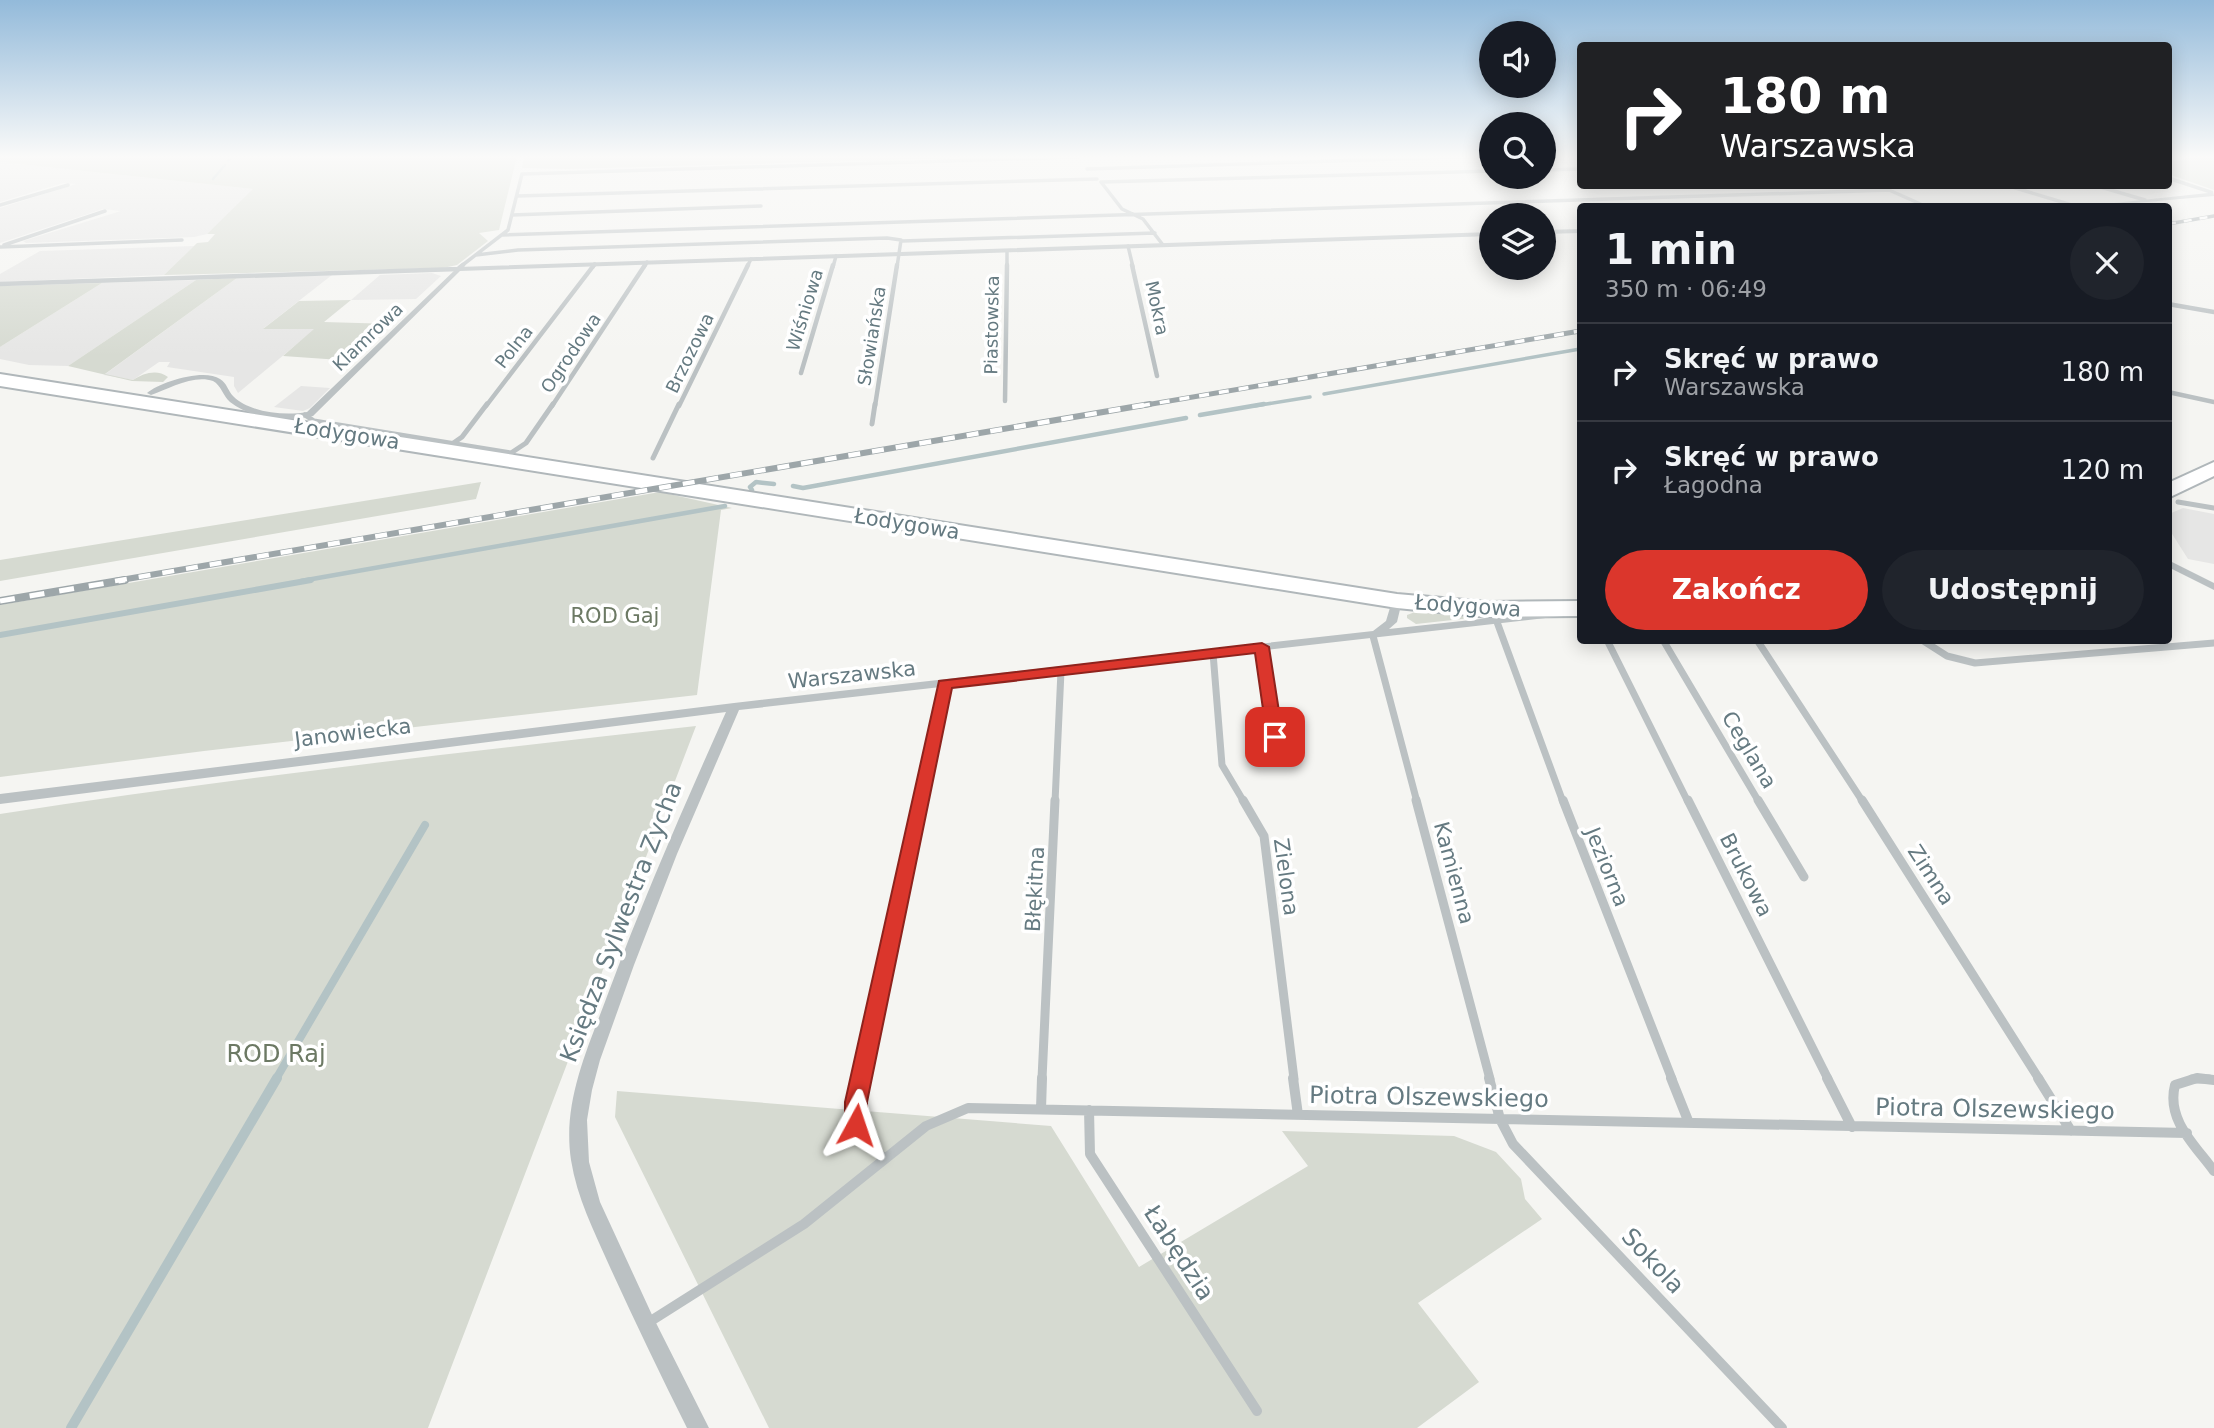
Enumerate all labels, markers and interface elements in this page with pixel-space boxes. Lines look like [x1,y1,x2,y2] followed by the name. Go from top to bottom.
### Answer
[1479,21,1556,280] map controls
[1479,21,1556,98] button: sound
[1720,68,1890,125] text: 180 m
[1605,70,1696,161] icon: right
[1479,112,1556,189] button: search
[1720,127,1916,165] text: Warszawska
[1479,203,1556,280] button: layers
[1605,225,1737,274] text: 1 min
[2070,226,2144,300] button: close
[782,266,827,354] street label: Wiśniowa
[980,275,1003,375] street label: Piastowska
[1605,276,1767,302] text: 350 m · 06:49
[1141,279,1174,337] street label: Mokra
[853,285,890,387] street label: Słowiańska
[328,298,407,375] street label: Klamrowa
[536,309,605,397] street label: Ogrodowa
[661,309,718,396] street label: Brzozowa
[490,321,537,372] street label: Polna
[1664,344,1879,374] text: Skręć w prawo
[1605,353,1643,391] icon: right
[2061,357,2144,387] text: 180 m
[1664,374,1805,400] text: Warszawska
[291,414,402,454] street label: Łodygowa
[1664,442,1879,472] text: Skręć w prawo
[1605,451,1643,489] icon: right
[2061,455,2144,485] text: 120 m
[1664,472,1763,498] text: Łagodna
[851,504,962,544] street label: Łodygowa
[1605,550,1868,630] button: Zakończ
[1882,550,2144,630] button: Udostępnij
[1413,590,1522,622] street label: Łodygowa
[571,604,659,628] park label: ROD Gaj
[787,656,917,694] street label: Warszawska
[1245,707,1305,767] pin
[1717,707,1781,793] street label: Ceglana
[291,714,413,752] street label: Janowiecka
[1256,718,1294,756] icon: arrive
[554,778,688,1066] street label: Księdza Sylwestra Zycha
[1429,819,1479,927] street label: Kamienna
[1580,822,1634,910] street label: Jeziorna
[1715,829,1777,921] street label: Brukowa
[1269,837,1303,917] street label: Zielona
[1903,840,1959,910] street label: Zimna
[1021,846,1049,932] street label: Błękitna
[226,1040,326,1068] park label: ROD Raj
[1309,1081,1549,1113] street label: Piotra Olszewskiego
[819,1088,893,1162] position arrow
[1875,1093,2115,1125] street label: Piotra Olszewskiego
[1137,1199,1220,1306] street label: Łabędzia
[1616,1223,1690,1299] street label: Sokola

